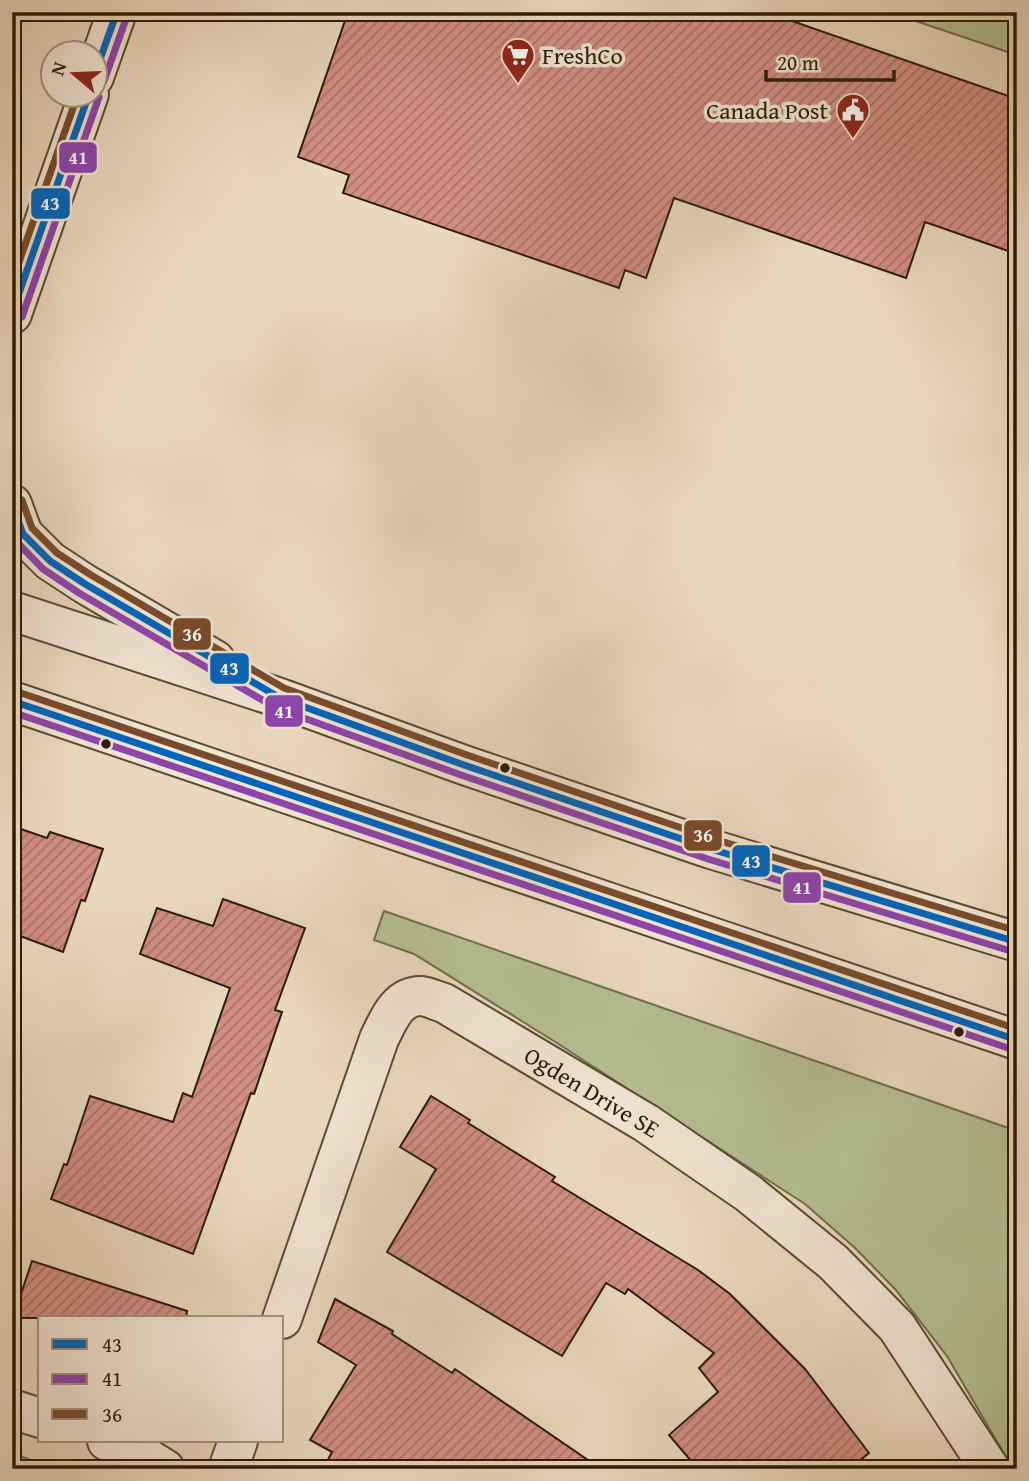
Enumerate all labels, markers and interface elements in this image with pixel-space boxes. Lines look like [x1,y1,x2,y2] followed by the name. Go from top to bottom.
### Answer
[499,36,537,85] supermarket icon: FreshCo
[38,38,108,108] north arrow
[542,38,623,73] place label: FreshCo
[766,38,894,82] scale bar
[777,47,819,78] text: 20 m
[43,58,73,79] text: N
[834,91,872,140] public building icon: Canada Post
[706,93,829,128] place label: Canada Post
[58,141,98,174] line badge: 41
[68,143,88,171] text: 41
[30,187,71,220] line badge: 43
[40,189,60,217] text: 43
[172,617,212,651] line badge: 36
[182,620,202,648] text: 36
[209,652,250,685] line badge: 43
[219,654,239,682] text: 43
[264,694,304,728] line badge: 41
[274,697,294,725] text: 41
[99,737,113,751] unlabelled marker
[498,761,512,775] unlabelled marker
[683,819,723,852] line badge: 36
[693,821,713,849] text: 36
[731,844,771,878] line badge: 43
[741,847,761,875] text: 43
[782,871,822,904] line badge: 41
[792,873,812,901] text: 41
[952,1025,966,1039] unlabelled marker
[518,1038,666,1146] street label: Ogden Drive SE
[38,1316,284,1442] legend
[102,1329,122,1360] text: 43
[102,1363,122,1394] text: 41
[102,1399,122,1430] text: 36

